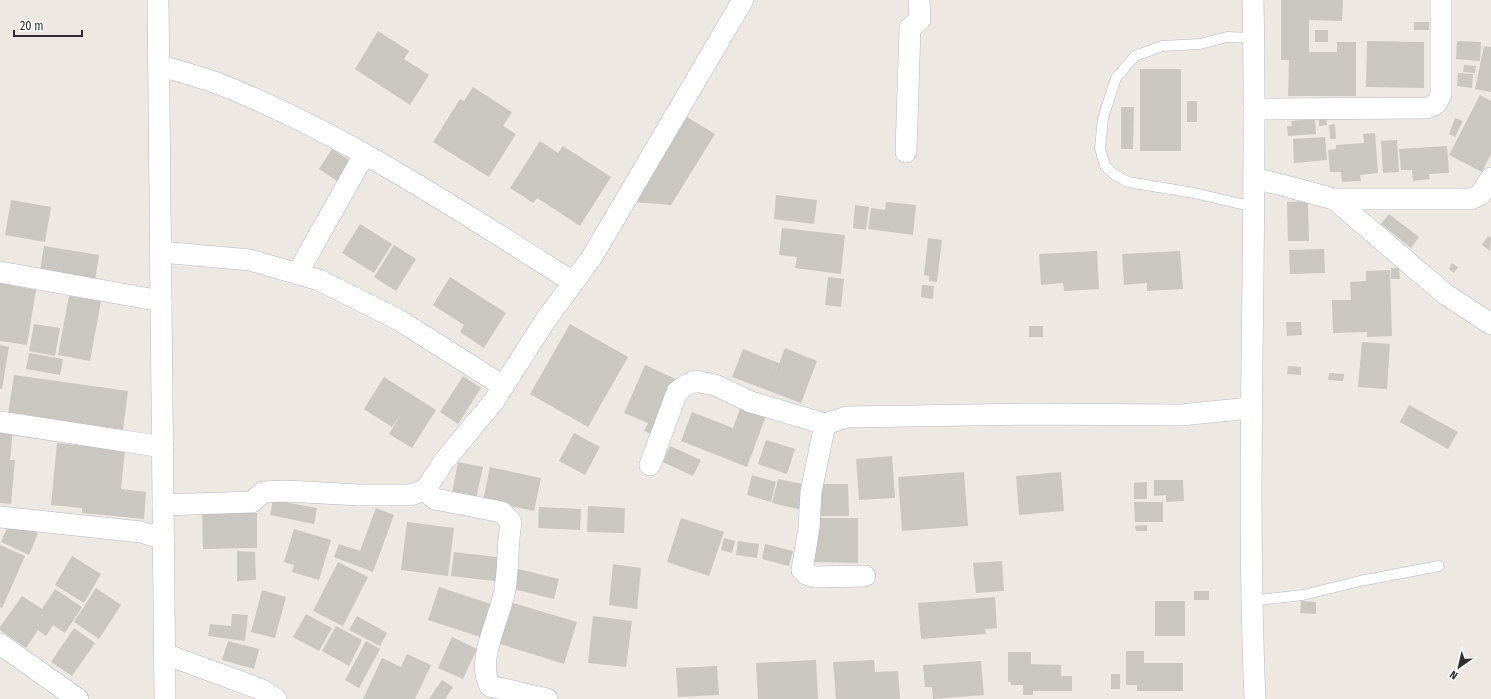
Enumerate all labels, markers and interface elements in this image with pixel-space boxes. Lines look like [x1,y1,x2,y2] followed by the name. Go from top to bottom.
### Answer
[14,12,82,38] scale bar
[20,19,44,33] text: 20 m
[1439,647,1479,687] north arrow
[1447,668,1460,682] text: N

